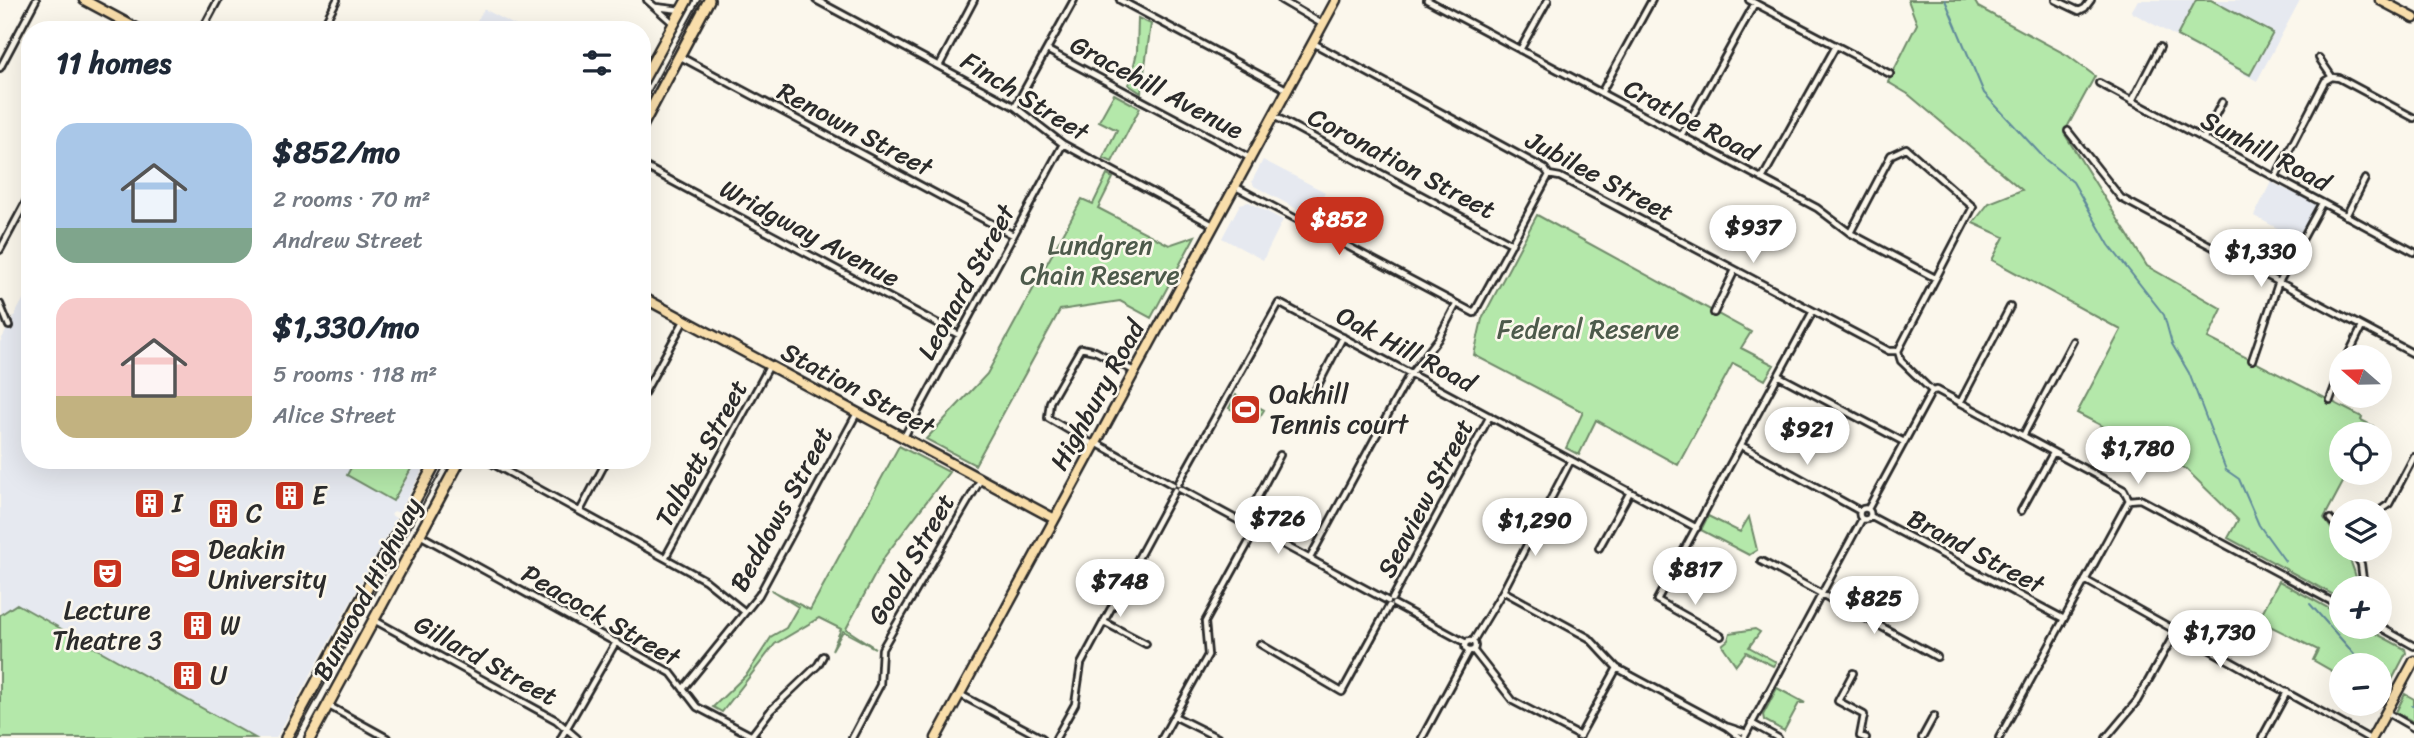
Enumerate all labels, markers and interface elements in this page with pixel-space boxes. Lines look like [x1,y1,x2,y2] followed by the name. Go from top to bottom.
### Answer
[1062,22,1253,153] street label: Gracehill Avenue
[56,36,171,90] text: 11 homes
[952,38,1100,155] street label: Finch Street
[578,44,616,82] icon: filters
[1615,65,1769,176] street label: Cratloe Road
[769,69,943,190] street label: Renown Street
[1300,94,1504,232] street label: Coronation Street
[2192,97,2342,206] street label: Sunhill Road
[1517,117,1682,234] street label: Jubilee Street
[273,125,400,179] text: $852/mo
[112,151,196,235] icon: home
[711,166,909,300] street label: Wridgway Avenue
[273,179,431,220] text: 2 rooms · 70 m²
[904,194,1029,369] street label: Leonard Street
[1298,198,1380,257] pin: $852
[1311,199,1367,240] text: $852
[1712,205,1794,265] pin: $937
[1725,207,1781,248] text: $937
[273,220,423,261] text: Andrew Street
[1020,222,1180,298] park label: Lundgren Chain Reserve
[2204,230,2318,289] pin: $1,330
[2225,231,2297,272] text: $1,330
[1328,293,1486,406] street label: Oak Hill Road
[273,300,419,354] text: $1,330/mo
[1497,306,1680,352] park label: Federal Reserve
[1037,309,1159,479] street label: Highbury Road
[112,326,196,410] icon: home
[773,329,945,450] street label: Station Street
[2329,345,2392,408] north arrow
[2329,345,2392,716] map controls
[273,354,437,395] text: 5 rooms · 118 m²
[641,371,761,535] street label: Talbett Street
[1269,371,1410,447] place label: Oakhill Tennis court
[1229,392,1263,426] sports icon: Oakhill Tennis court
[273,395,396,436] text: Alice Street
[1766,407,1848,467] pin: $921
[1781,409,1833,450] text: $921
[1364,410,1486,586] street label: Seaview Street
[716,418,846,600] street label: Beddows Street
[2329,422,2392,485] button: locate
[2081,426,2195,486] pin: $1,780
[2101,428,2175,469] text: $1,780
[312,472,328,518] place label: E
[272,478,306,512] building icon: E
[171,480,184,526] place label: I
[855,484,967,634] street label: Goold Street
[132,486,166,520] building icon: I
[299,488,435,689] street label: Burwood Highway
[246,490,262,536] place label: C
[1899,495,2054,607] street label: Brand Street
[206,496,240,530] building icon: C
[1237,496,1319,556] pin: $726
[1251,498,1305,539] text: $726
[1478,498,1592,558] pin: $1,290
[2329,499,2392,562] button: layers
[1498,500,1572,541] text: $1,290
[208,526,327,602] place label: Deakin University
[168,547,202,581] school or university icon: Deakin University
[1654,548,1736,607] pin: $817
[1669,549,1721,590] text: $817
[513,551,691,680] street label: Peacock Street
[90,557,124,591] theatre icon: Lecture Theatre 3
[1079,560,1161,619] pin: $748
[1092,561,1148,602] text: $748
[1833,576,1915,636] pin: $825
[2329,576,2392,639] button: +
[1846,578,1902,619] text: $825
[52,587,162,663] place label: Lecture Theatre 3
[405,601,567,719] street label: Gillard Street
[220,602,241,648] place label: W
[180,608,214,642] building icon: W
[2163,610,2277,670] pin: $1,730
[2184,612,2256,653] text: $1,730
[210,652,228,698] place label: U
[2329,653,2392,716] button: −
[170,658,204,692] building icon: U

